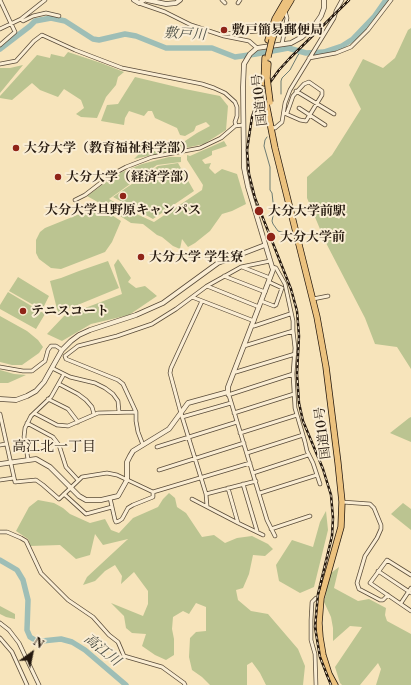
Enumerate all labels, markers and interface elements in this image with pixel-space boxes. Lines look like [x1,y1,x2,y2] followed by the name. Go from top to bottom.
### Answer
[232,22,323,38] place label: 敷戸簡易郵便局
[164,25,206,43] water label: 敷戸川
[219,25,229,35] marker: 敷戸簡易郵便局
[249,73,271,127] street label: 国道10号
[24,140,193,156] place label: 大分大学（教育福祉科学部）
[11,143,21,153] marker: 大分大学（教育福祉科学部）
[66,169,196,185] place label: 大分大学（経済学部）
[53,172,63,182] marker: 大分大学（経済学部）
[118,191,128,201] marker: 大分大学旦野原キャンパス
[45,202,201,218] place label: 大分大学旦野原キャンパス
[268,203,346,219] place label: 大分大学前駅
[253,205,265,217] marker: 大分大学前駅
[280,229,345,245] place label: 大分大学前
[265,231,277,243] marker: 大分大学前
[149,249,243,265] place label: 大分大学 学生寮
[136,252,146,262] marker: 大分大学 学生寮
[31,303,109,319] place label: テニスコート
[18,306,28,316] marker: テニスコート
[312,406,334,460] street label: 国道10号
[12,439,96,455] district label: 高江北一丁目
[80,630,124,670] water label: 高江川
[12,633,52,673] north arrow
[31,634,46,651] text: N

